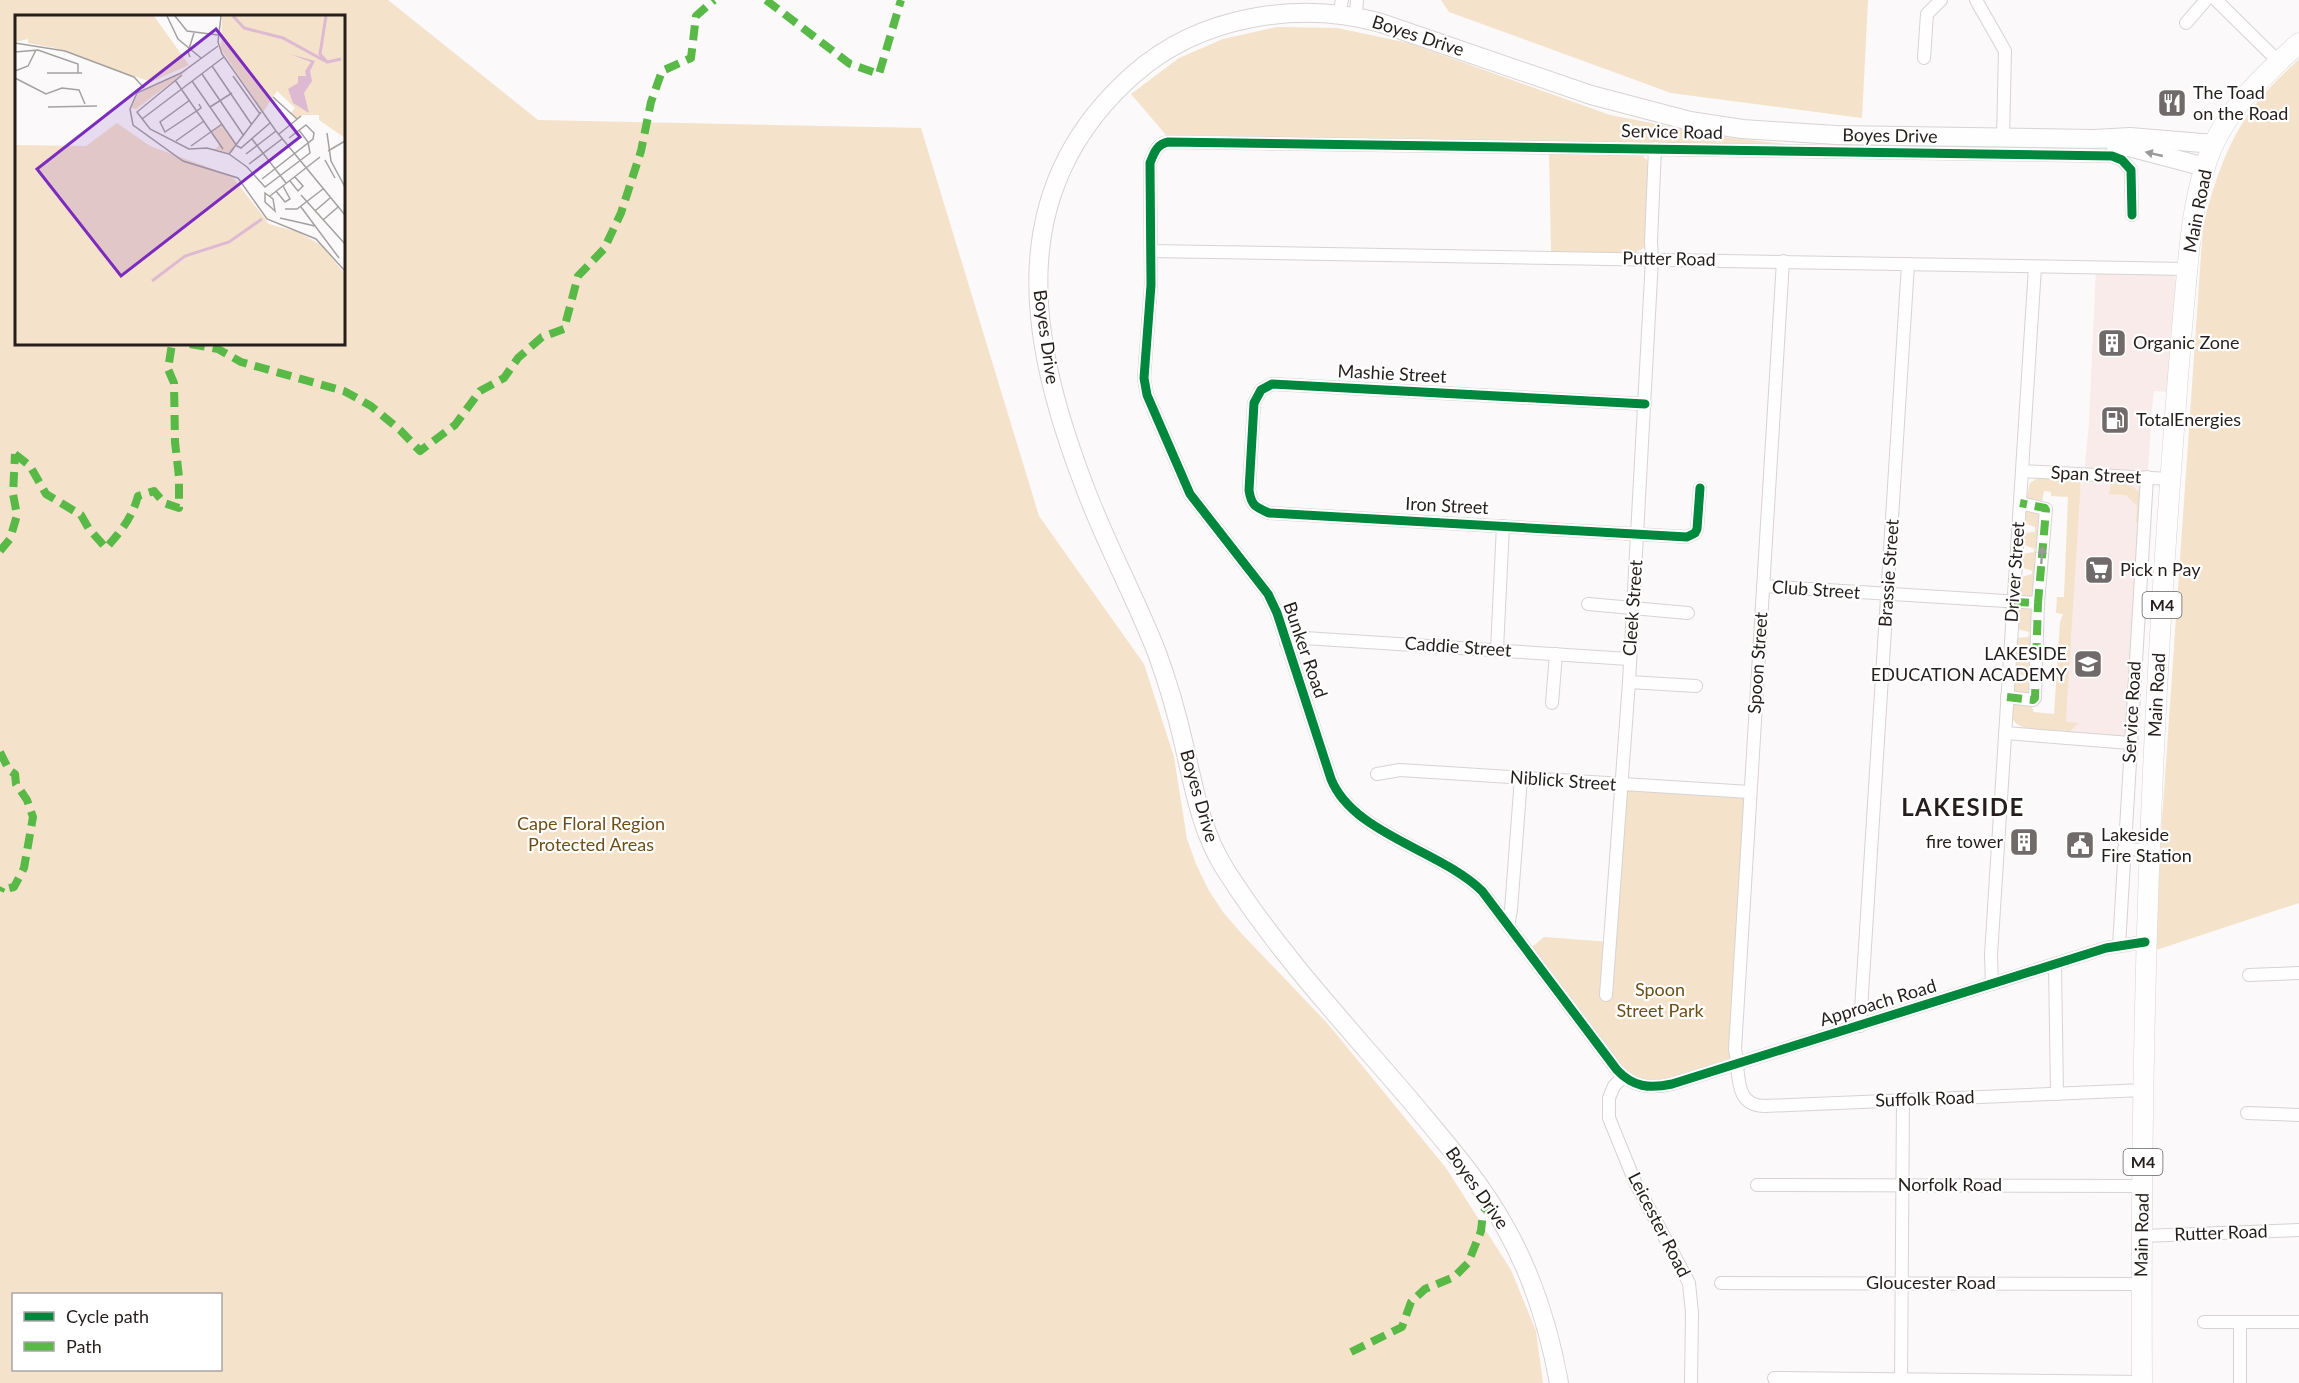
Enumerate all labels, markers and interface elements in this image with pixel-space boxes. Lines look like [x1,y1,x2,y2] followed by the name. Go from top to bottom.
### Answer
[1370,10,1467,60] street label: Boyes Drive
[15,15,345,345] inset map
[2193,81,2288,124] place label: The Toad on the Road
[2156,87,2188,119] restaurant icon: The Toad on the Road
[1621,119,1723,143] street label: Service Road
[1842,123,1938,147] street label: Boyes Drive
[2144,149,2163,158] one-way arrow
[2178,167,2216,254] street label: Main Road
[1622,246,1716,270] street label: Putter Road
[1029,288,1065,386] street label: Boyes Drive
[2096,327,2128,359] building icon: Organic Zone
[2133,331,2240,353] place label: Organic Zone
[1337,359,1448,387] street label: Mashie Street
[2099,404,2131,436] fuel station icon: TotalEnergies
[2136,408,2241,430] place label: TotalEnergies
[2050,461,2142,487] street label: Span Street
[1405,492,1490,518] street label: Iron Street
[1873,518,1903,628] street label: Brassie Street
[2000,520,2029,623] street label: Driver Street
[2037,545,2047,564] one-way arrow
[2083,554,2115,586] supermarket icon: Pick n Pay
[2120,558,2201,580] place label: Pick n Pay
[1618,559,1646,657] street label: Cleek Street
[1771,575,1861,603] street label: Club Street
[2142,592,2182,618] road number: M4
[1279,599,1333,701] street label: Bunker Road
[1742,611,1772,715] street label: Spoon Street
[1404,631,1513,661] street label: Caddie Street
[1871,642,2068,685] place label: LAKESIDE EDUCATION ACADEMY
[2072,648,2104,680] school or university icon: LAKESIDE EDUCATION ACADEMY
[2143,652,2169,738] street label: Main Road
[2117,661,2145,763] street label: Service Road
[1176,747,1224,845] street label: Boyes Drive
[1509,765,1617,795] street label: Niblick Street
[1901,792,2025,821] district label: LAKESIDE
[517,812,665,855] park label: Cape Floral Region Protected Areas
[2101,823,2192,866] place label: Lakeside Fire Station
[2008,826,2040,858] building icon: fire tower
[2064,829,2096,861] public building icon: Lakeside Fire Station
[1926,830,2003,852] place label: fire tower
[1817,974,1939,1030] street label: Approach Road
[1616,978,1704,1021] park label: Spoon Street Park
[1875,1085,1975,1111] street label: Suffolk Road
[1441,1142,1514,1233] street label: Boyes Drive
[2124,1149,2162,1175] road number: M4
[1624,1168,1696,1281] street label: Leicester Road
[1898,1173,2002,1195] street label: Norfolk Road
[2129,1193,2153,1277] street label: Main Road
[2174,1219,2268,1245] street label: Rutter Road
[1866,1271,1996,1293] street label: Gloucester Road
[12,1293,222,1371] legend
[66,1305,149,1327] text: Cycle path
[66,1335,102,1357] text: Path

